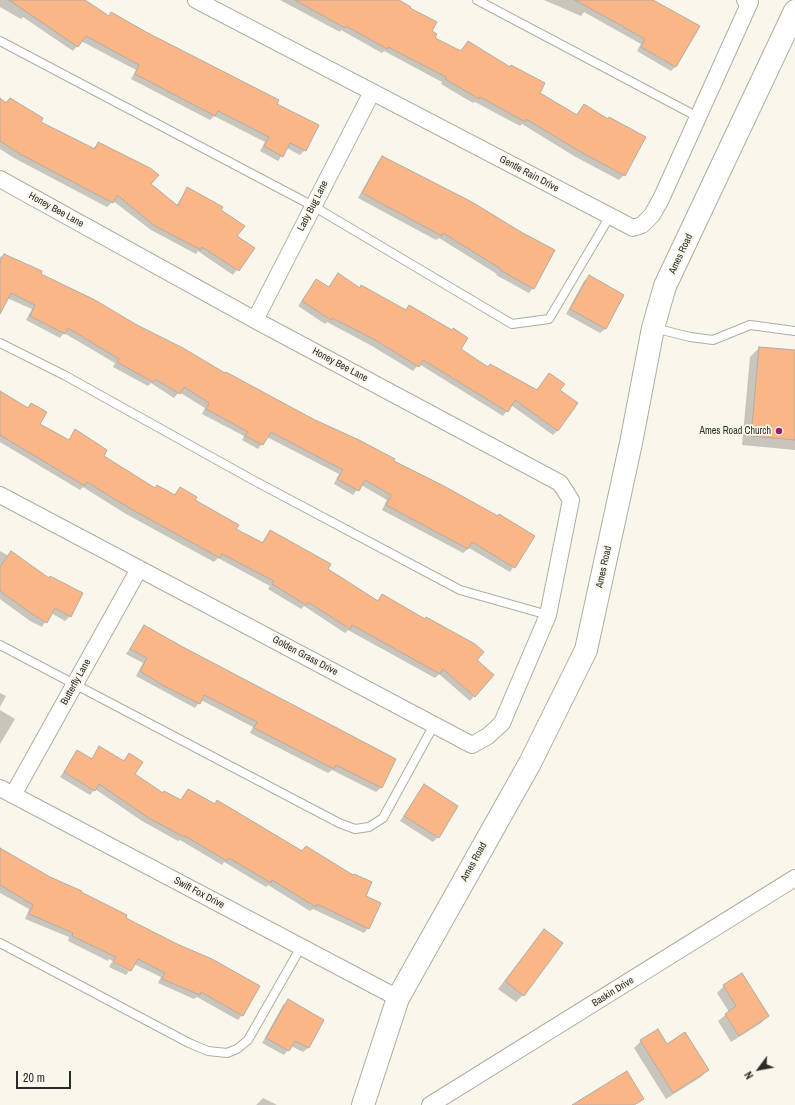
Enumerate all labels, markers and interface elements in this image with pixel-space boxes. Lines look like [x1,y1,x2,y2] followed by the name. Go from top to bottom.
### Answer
[497,153,561,195] street label: Gentle Rain Drive
[295,179,331,233] street label: Lady Bug Lane
[26,190,86,230] street label: Honey Bee Lane
[667,232,695,276] street label: Ames Road
[310,345,370,385] street label: Honey Bee Lane
[699,425,771,437] place label: Ames Road Church
[774,426,784,436] marker: Ames Road Church
[594,545,614,589] street label: Ames Road
[270,634,340,678] street label: Golden Grass Drive
[58,657,94,707] street label: Butterfly Lane
[458,840,490,884] street label: Ames Road
[172,875,226,911] street label: Swift Fox Drive
[590,974,636,1010] street label: Baskin Drive
[739,1049,779,1089] north arrow
[18,1063,73,1089] scale bar
[741,1069,756,1082] text: N
[23,1070,45,1086] text: 20 m

